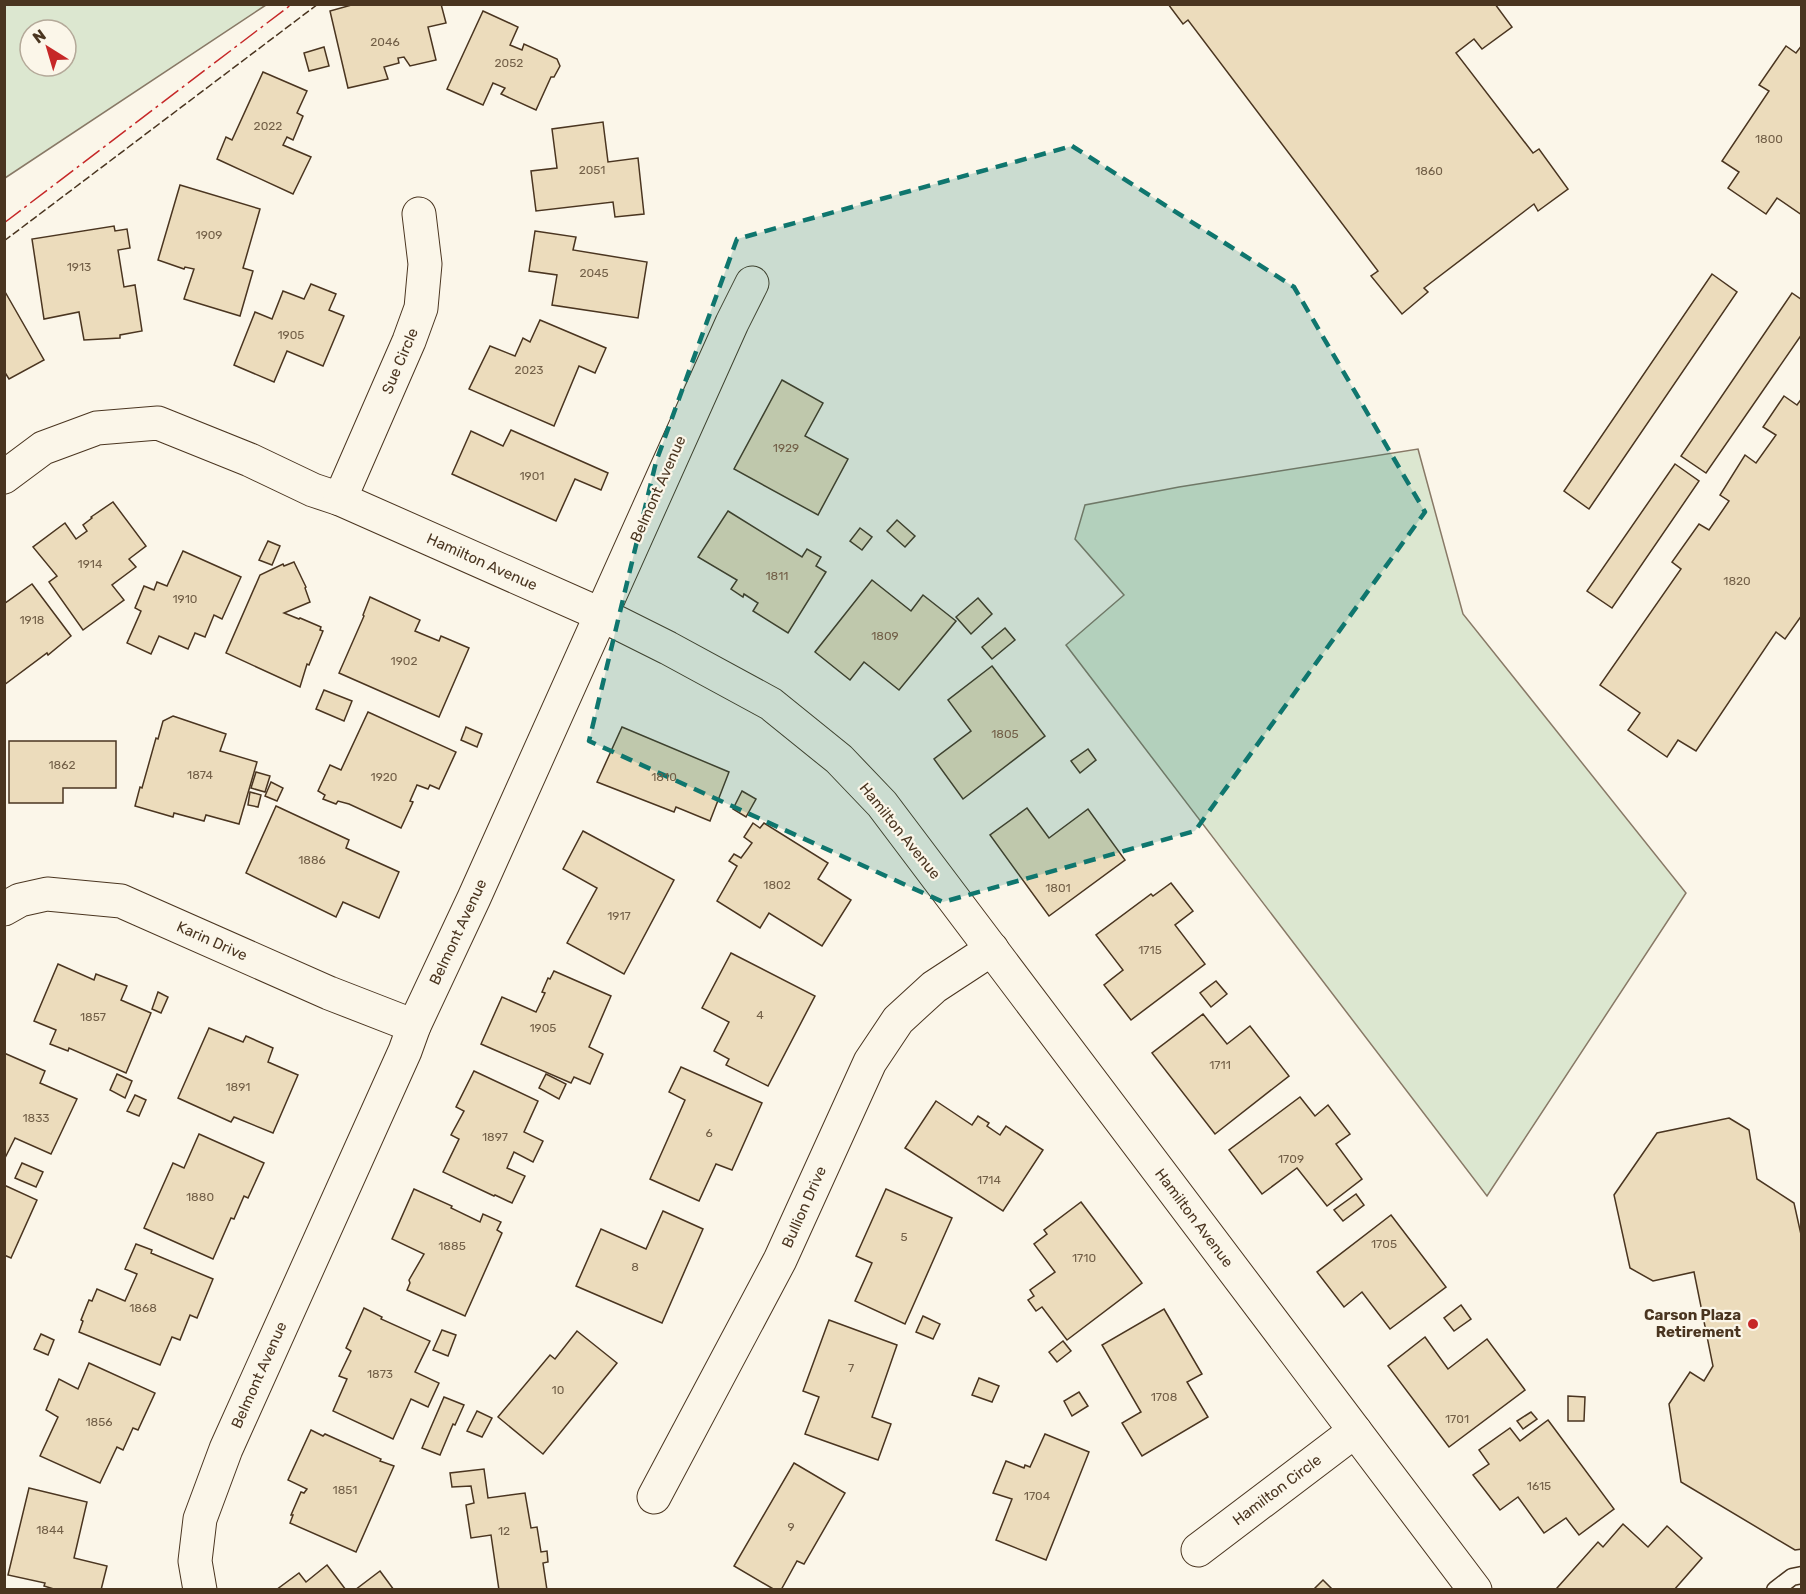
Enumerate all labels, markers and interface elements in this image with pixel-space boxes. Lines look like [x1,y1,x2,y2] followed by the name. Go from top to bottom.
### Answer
[18,18,78,78] north arrow
[29,25,50,47] text: N
[370,35,400,49] house number: 2046
[495,56,523,70] house number: 2052
[254,119,282,133] house number: 2022
[1755,132,1783,146] house number: 1800
[579,163,605,177] house number: 2051
[1415,164,1443,178] house number: 1860
[196,228,223,242] house number: 1909
[67,260,91,274] house number: 1913
[579,266,609,280] house number: 2045
[378,325,422,397] street label: Sue Circle
[277,328,305,342] house number: 1905
[515,363,543,377] house number: 2023
[626,433,690,545] street label: Belmont Avenue
[773,441,799,455] house number: 1929
[519,469,545,483] house number: 1901
[424,530,540,594] street label: Hamilton Avenue
[78,557,103,571] house number: 1914
[765,569,789,583] house number: 1811
[1723,574,1751,588] house number: 1820
[172,592,198,606] house number: 1910
[19,613,45,627] house number: 1918
[871,629,899,643] house number: 1809
[391,654,417,668] house number: 1902
[991,727,1019,741] house number: 1805
[48,758,76,772] house number: 1862
[187,768,214,782] house number: 1874
[371,770,397,784] house number: 1920
[651,770,677,784] house number: 1810
[856,779,944,883] street label: Hamilton Avenue
[298,853,326,867] house number: 1886
[426,876,490,988] street label: Belmont Avenue
[763,878,791,892] house number: 1802
[1045,881,1071,895] house number: 1801
[607,909,631,923] house number: 1917
[174,917,250,965] street label: Karin Drive
[1138,943,1162,957] house number: 1715
[756,1008,764,1022] house number: 4
[80,1010,106,1024] house number: 1857
[529,1021,557,1035] house number: 1905
[1209,1058,1231,1072] house number: 1711
[225,1080,251,1094] house number: 1891
[22,1111,50,1125] house number: 1833
[705,1126,713,1140] house number: 6
[482,1130,508,1144] house number: 1897
[1278,1152,1304,1166] house number: 1709
[778,1163,830,1251] street label: Bullion Drive
[1151,1165,1237,1271] street label: Hamilton Avenue
[977,1173,1001,1187] house number: 1714
[186,1190,214,1204] house number: 1880
[900,1230,908,1244] house number: 5
[1371,1237,1397,1251] house number: 1705
[438,1239,466,1253] house number: 1885
[1072,1251,1096,1265] house number: 1710
[631,1260,639,1274] house number: 8
[129,1301,157,1315] house number: 1868
[1644,1306,1741,1341] place label: Carson Plaza Retirement
[1746,1317,1760,1331] marker: Carson Plaza Retirement
[227,1319,291,1431] street label: Belmont Avenue
[848,1361,854,1375] house number: 7
[367,1367,393,1381] house number: 1873
[552,1383,564,1397] house number: 10
[1151,1390,1177,1404] house number: 1708
[1445,1412,1469,1426] house number: 1701
[85,1415,113,1429] house number: 1856
[1229,1451,1325,1529] street label: Hamilton Circle
[1527,1479,1551,1493] house number: 1615
[333,1483,357,1497] house number: 1851
[1024,1489,1051,1503] house number: 1704
[787,1520,795,1534] house number: 9
[36,1523,64,1537] house number: 1844
[498,1524,510,1538] house number: 12

